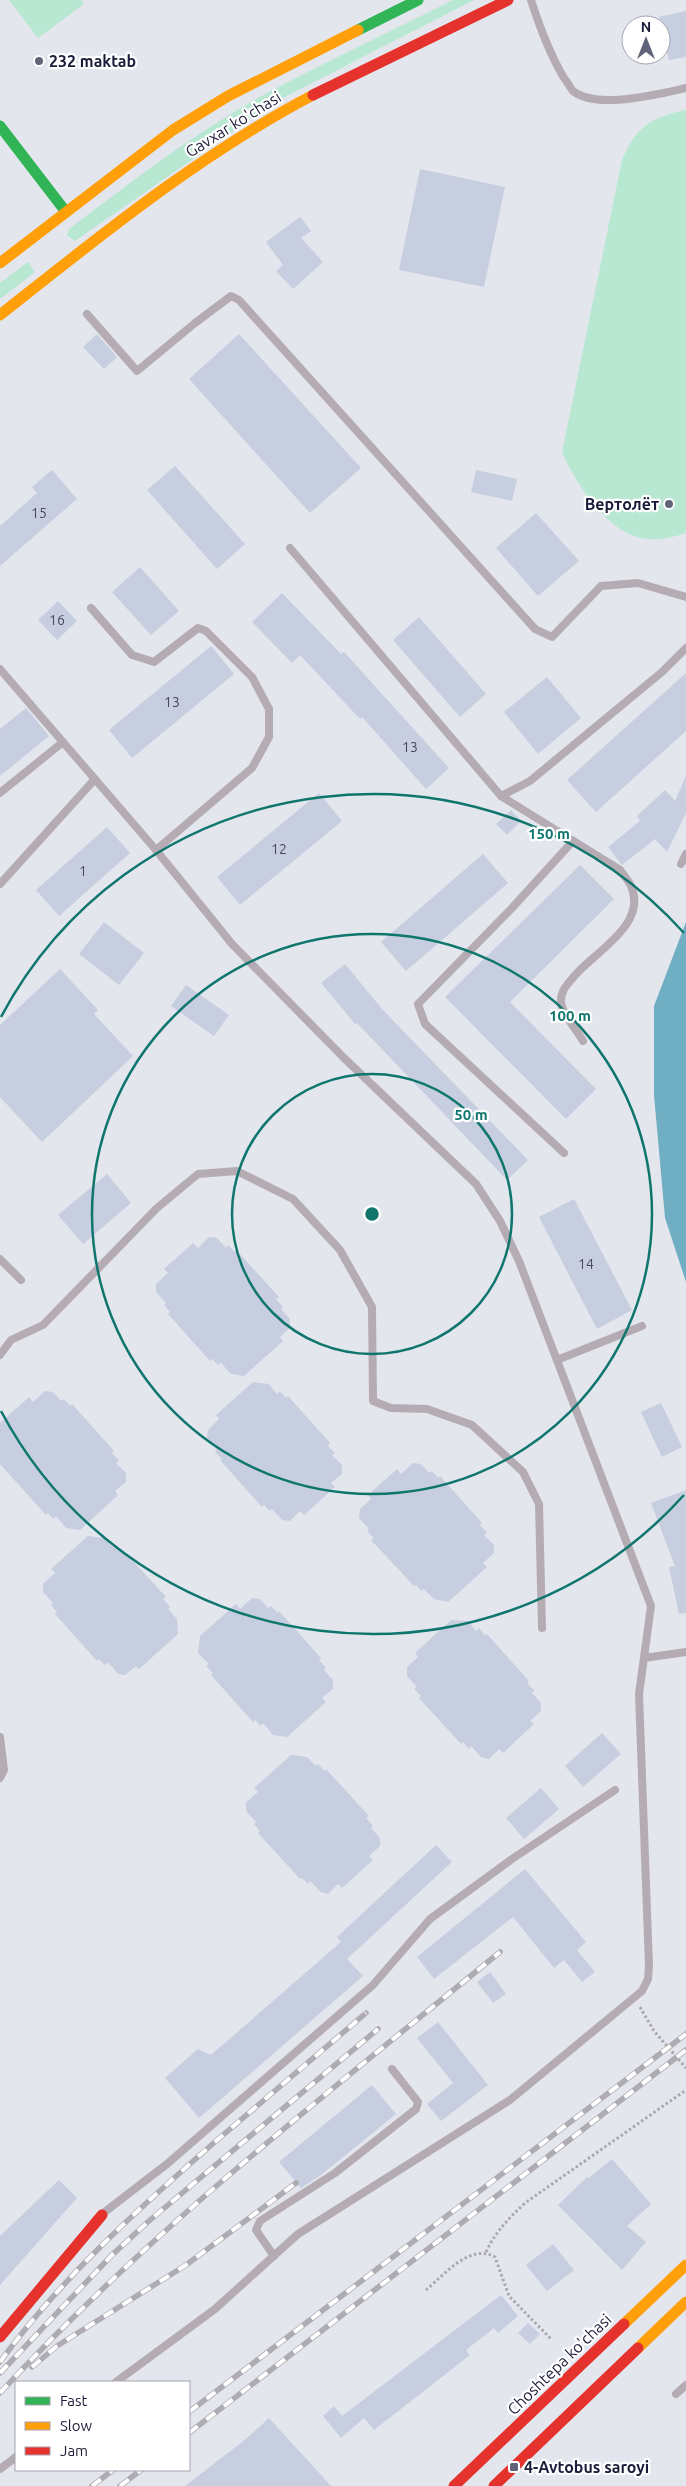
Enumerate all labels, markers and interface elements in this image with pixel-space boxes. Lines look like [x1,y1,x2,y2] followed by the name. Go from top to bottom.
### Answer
[621,15,671,65] north arrow
[641,19,651,35] text: N
[49,52,136,70] place label: 232 maktab
[33,55,45,67] marker: 232 maktab
[182,87,284,161] street label: Gavxar ko'chasi
[585,495,659,513] place label: Вертолёт
[663,498,675,510] marker: Вертолёт
[31,505,47,521] house number: 15
[49,612,65,628] house number: 16
[164,694,180,710] house number: 13
[402,739,418,755] house number: 13
[528,825,570,842] text: 150 m
[271,841,287,857] house number: 12
[79,863,87,879] house number: 1
[549,1007,591,1024] text: 100 m
[454,1106,488,1123] text: 50 m
[363,1205,381,1223] centre of rings
[578,1256,594,1272] house number: 14
[503,2310,615,2418] street label: Choshtepa ko'chasi
[15,2381,190,2471] legend
[60,2392,88,2409] text: Fast
[60,2417,93,2434] text: Slow
[60,2442,88,2459] text: Jam
[524,2458,649,2476] place label: 4-Avtobus saroyi
[508,2461,520,2473] marker: 4-Avtobus saroyi

